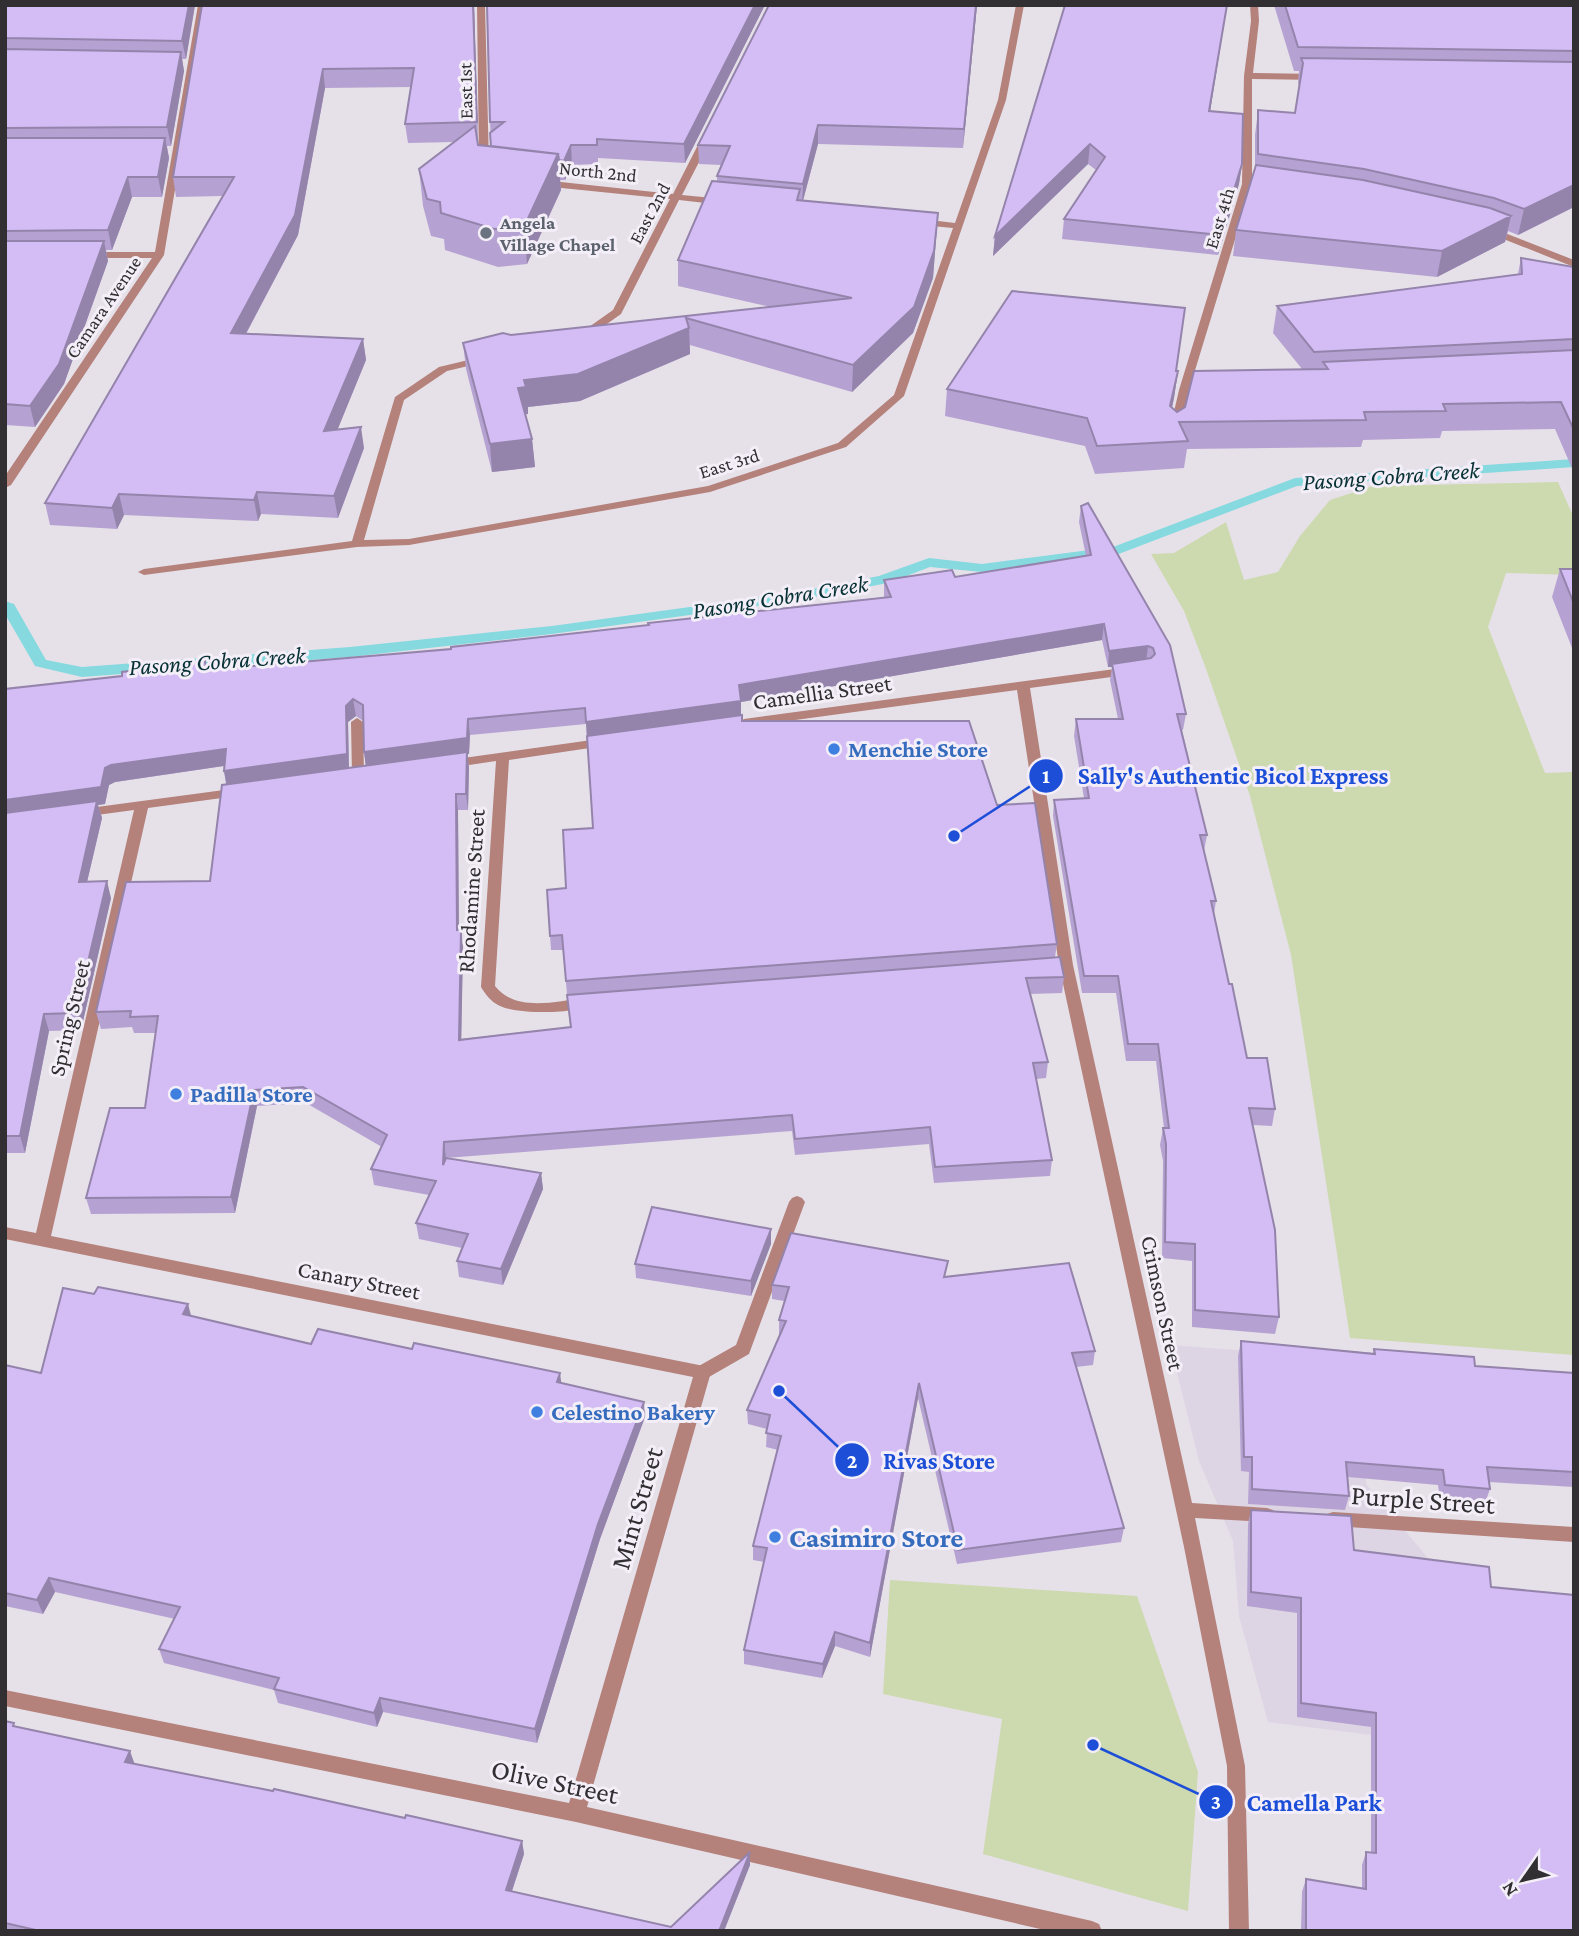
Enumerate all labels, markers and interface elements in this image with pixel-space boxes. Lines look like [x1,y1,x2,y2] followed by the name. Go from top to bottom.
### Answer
[454,62,476,119] street label: East 1st
[558,157,638,186] street label: North 2nd
[625,179,674,247] street label: East 2nd
[1200,185,1239,251] street label: East 4th
[499,212,616,255] place label: Angela Village Chapel
[478,225,494,241] marker: Angela Village Chapel
[62,252,145,362] street label: Camara Avenue
[697,444,762,483] street label: East 3rd
[1302,456,1482,495] water label: Pasong Cobra Creek
[690,569,871,624] water label: Pasong Cobra Creek
[128,641,308,680] water label: Pasong Cobra Creek
[751,669,893,715] street label: Camellia Street
[848,736,988,762] place label: Menchie Store
[826,741,842,757] marker: Menchie Store
[1029,753,1402,798] callout: Sally's Authentic Bicol Express
[1078,762,1388,789] text: Sally's Authentic Bicol Express
[1042,764,1050,788] text: 1
[452,808,490,974] street label: Rhodamine Street
[43,957,95,1079] street label: Spring Street
[190,1081,313,1107] place label: Padilla Store
[168,1086,184,1102] marker: Padilla Store
[1136,1233,1190,1373] street label: Crimson Street
[296,1255,423,1305] street label: Canary Street
[551,1399,716,1425] place label: Celestino Bakery
[529,1404,545,1420] marker: Celestino Bakery
[834,1438,1010,1483] callout: Rivas Store
[604,1443,669,1573] street label: Mint Street
[883,1447,995,1474] text: Rivas Store
[847,1449,858,1473] text: 2
[1350,1479,1497,1520] street label: Purple Street
[789,1522,963,1553] place label: Casimiro Store
[767,1529,783,1545] marker: Casimiro Store
[488,1753,622,1810] street label: Olive Street
[1198,1780,1396,1825] callout: Camella Park
[1247,1789,1382,1816] text: Camella Park
[1211,1790,1221,1814] text: 3
[1488,1845,1558,1915] north arrow
[1497,1878,1522,1900] text: N

